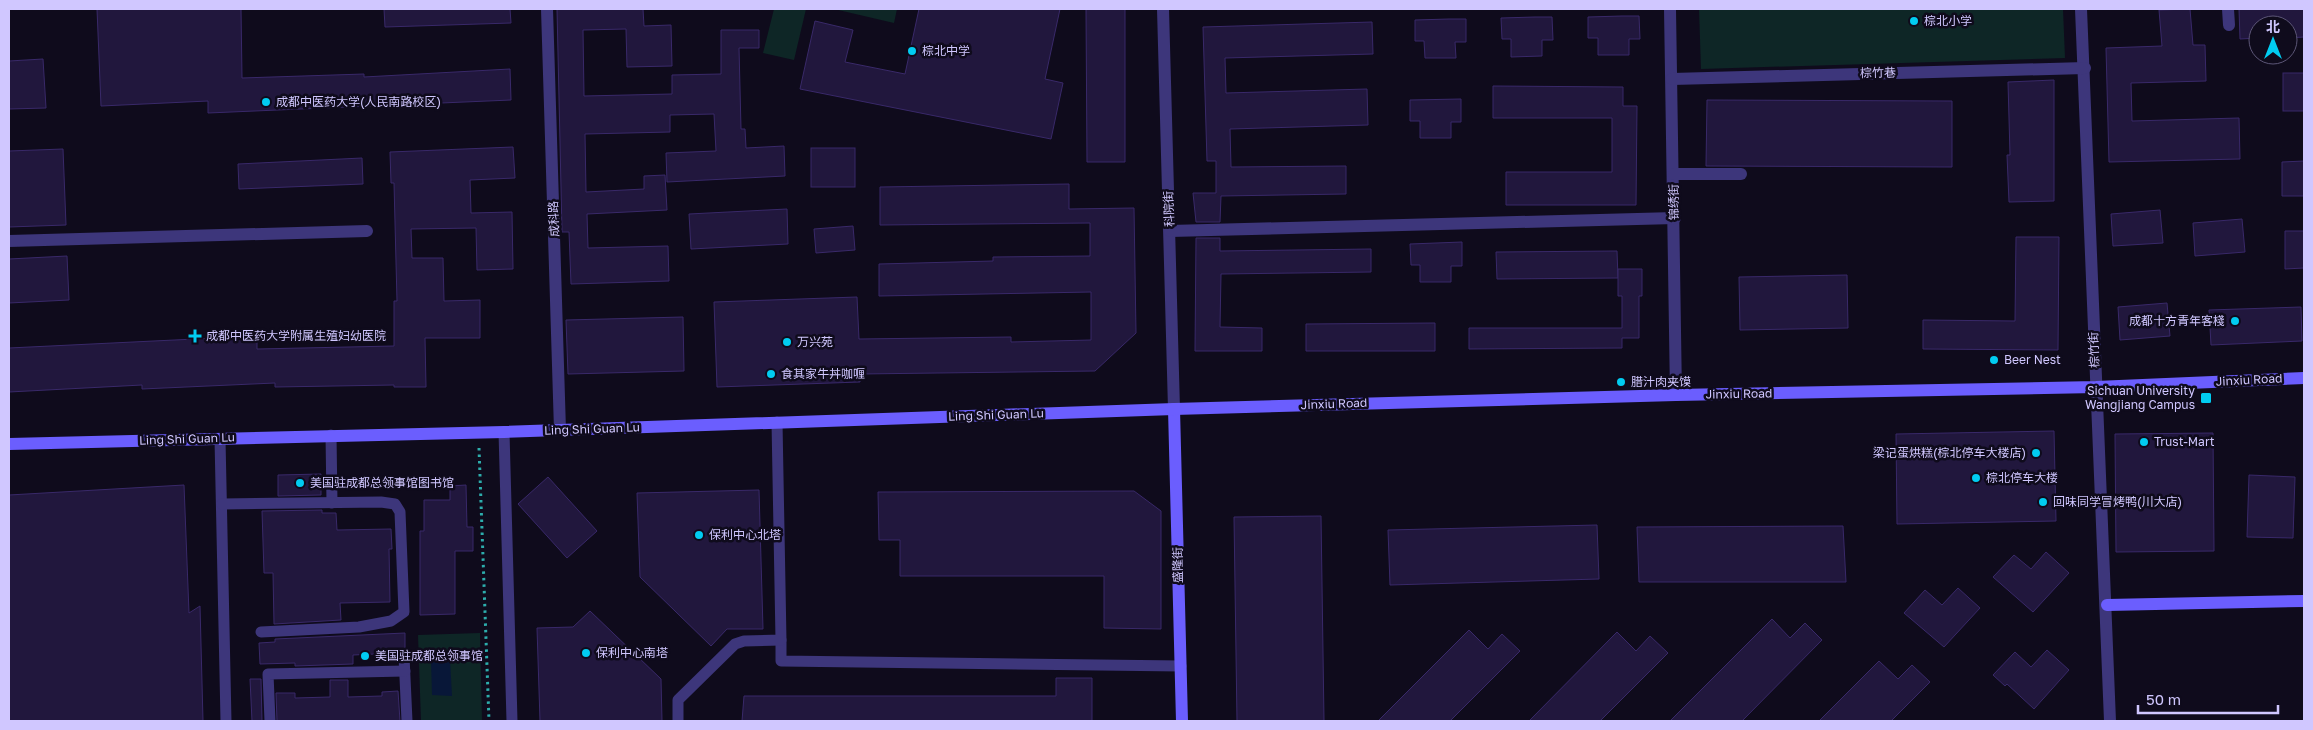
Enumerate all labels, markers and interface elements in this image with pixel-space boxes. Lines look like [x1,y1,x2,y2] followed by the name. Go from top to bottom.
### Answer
[1924,13,1972,28] place label: 棕北小学
[1908,15,1920,27] marker: 棕北小学
[2248,15,2298,65] north arrow
[2266,18,2280,35] text: 北
[922,43,970,58] place label: 棕北中学
[906,45,918,57] marker: 棕北中学
[1860,65,1896,80] street label: 棕竹巷
[276,94,441,109] place label: 成都中医药大学(人民南路校区)
[260,96,272,108] marker: 成都中医药大学(人民南路校区)
[1666,184,1681,220] street label: 锦绣街
[1160,191,1177,227] street label: 科院街
[545,201,562,237] street label: 成科路
[2129,313,2225,328] place label: 成都十方青年客棧
[2229,315,2241,327] marker: 成都十方青年客棧
[206,328,386,343] place label: 成都中医药大学附属生殖妇幼医院
[188,329,202,343] marker: 成都中医药大学附属生殖妇幼医院
[2085,332,2102,368] street label: 棕竹街
[797,334,833,349] place label: 万兴苑
[781,336,793,348] marker: 万兴苑
[2004,352,2061,367] place label: Beer Nest
[1988,354,2000,366] marker: Beer Nest
[781,366,865,381] place label: 食其家牛丼咖喱
[765,368,777,380] marker: 食其家牛丼咖喱
[2215,370,2283,389] street label: Jinxiu Road
[1631,374,1691,389] place label: 腊汁肉夹馍
[1615,376,1627,388] marker: 腊汁肉夹馍
[2085,383,2195,412] place label: Sichuan University Wangjiang Campus
[1705,385,1772,402] street label: Jinxiu Road
[2199,391,2213,405] marker: Sichuan University Wangjiang Campus
[1300,395,1368,412] street label: Jinxiu Road
[948,405,1044,424] street label: Ling Shi Guan Lu
[544,419,640,438] street label: Ling Shi Guan Lu
[139,429,235,448] street label: Ling Shi Guan Lu
[2154,434,2215,449] place label: Trust-Mart
[2138,436,2150,448] marker: Trust-Mart
[1873,445,2026,460] place label: 梁记蛋烘糕(棕北停车大楼店)
[2030,447,2042,459] marker: 梁记蛋烘糕(棕北停车大楼店)
[1986,470,2058,485] place label: 棕北停车大楼
[1970,472,1982,484] marker: 棕北停车大楼
[310,475,454,490] place label: 美国驻成都总领事馆图书馆
[294,477,306,489] marker: 美国驻成都总领事馆图书馆
[2053,494,2182,509] place label: 回味同学冒烤鸭(川大店)
[2037,496,2049,508] marker: 回味同学冒烤鸭(川大店)
[709,527,781,542] place label: 保利中心北塔
[693,529,705,541] marker: 保利中心北塔
[1170,547,1185,583] street label: 盛隆街
[596,645,668,660] place label: 保利中心南塔
[580,647,592,659] marker: 保利中心南塔
[375,648,483,663] place label: 美国驻成都总领事馆
[359,650,371,662] marker: 美国驻成都总领事馆
[2138,682,2278,714] scale bar
[2146,690,2181,708] text: 50 m

